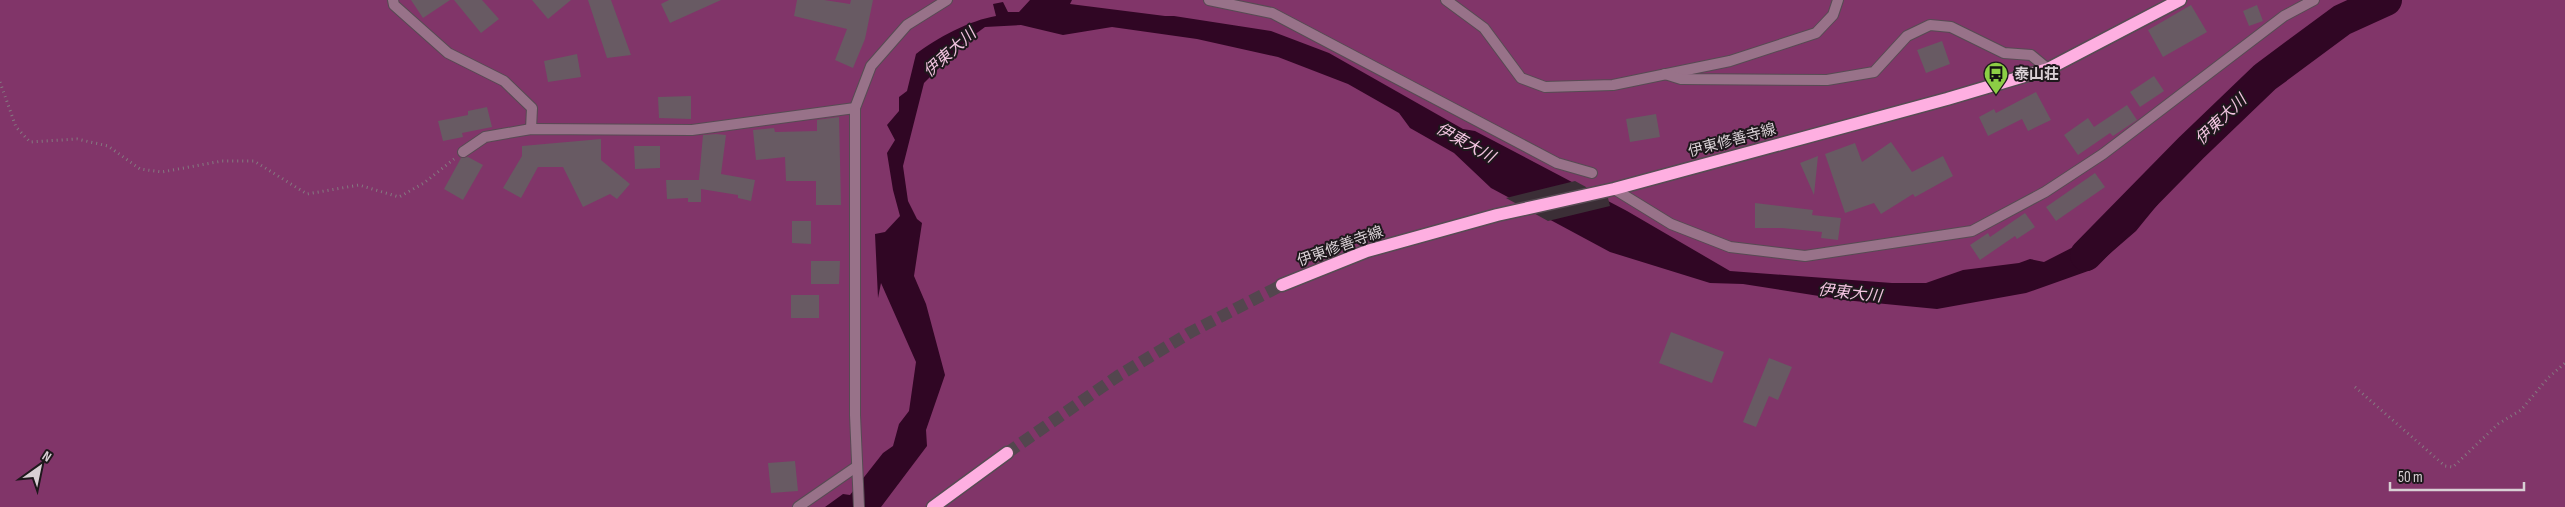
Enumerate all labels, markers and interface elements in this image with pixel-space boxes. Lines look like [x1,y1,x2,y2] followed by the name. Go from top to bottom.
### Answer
[920,23,982,82] water label: 伊東大川
[1983,61,2009,95] bus stop icon: 泰山荘
[2014,65,2059,84] place label: 泰山荘
[2191,90,2252,149] water label: 伊東大川
[1433,119,1500,168] water label: 伊東大川
[1686,120,1778,161] street label: 伊東修善寺線
[1295,222,1386,271] street label: 伊東修善寺線
[1817,281,1885,306] water label: 伊東大川
[15,442,65,492] north arrow
[39,447,55,466] text: N
[2390,460,2524,492] scale bar
[2398,468,2423,487] text: 50 m

